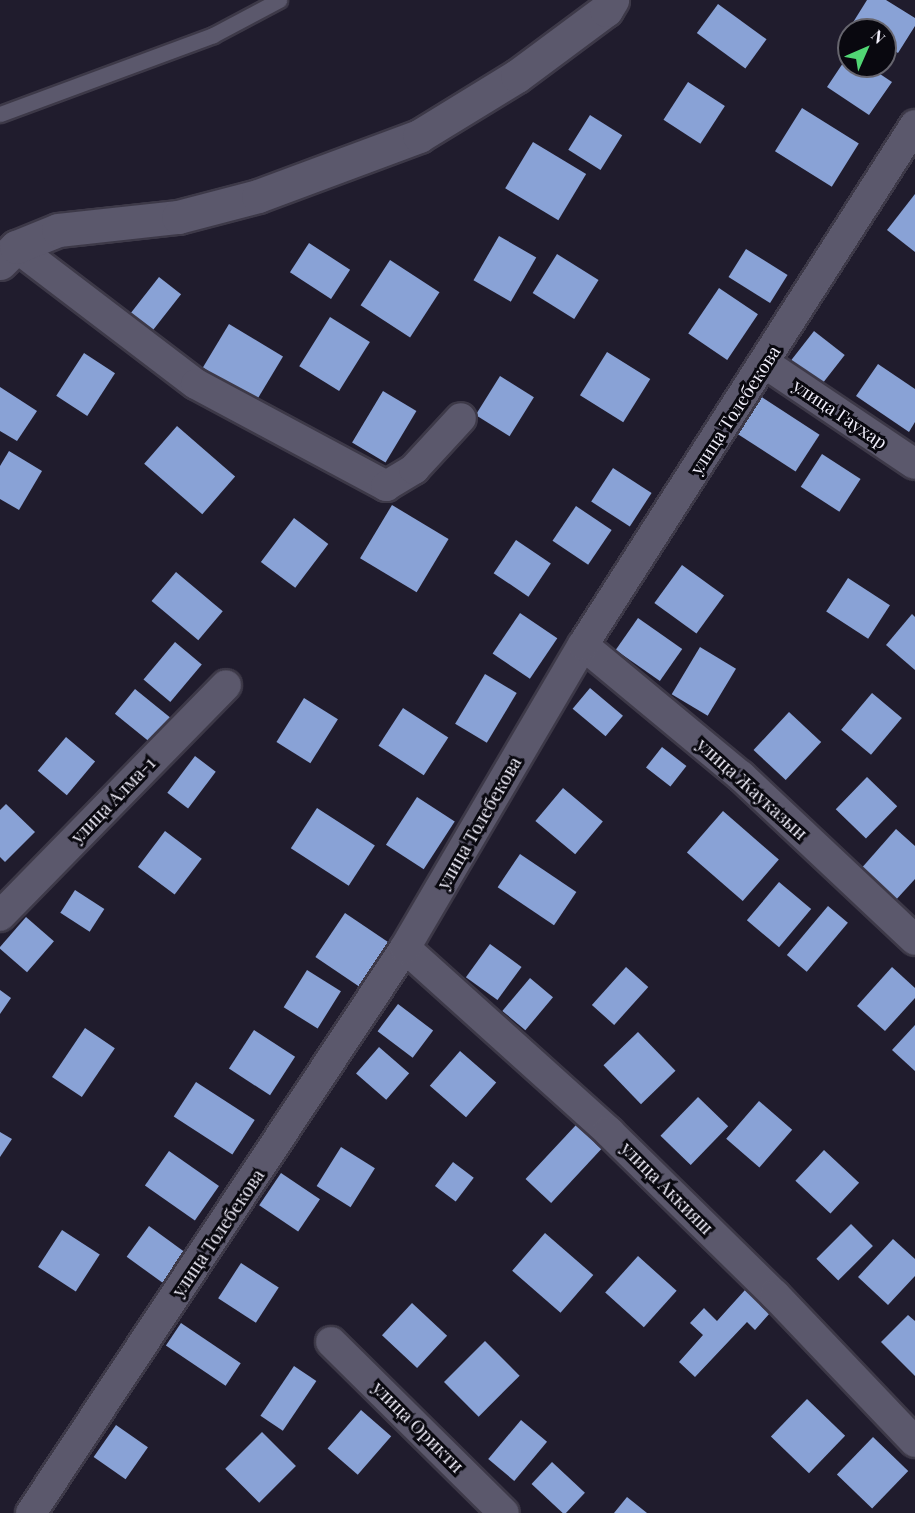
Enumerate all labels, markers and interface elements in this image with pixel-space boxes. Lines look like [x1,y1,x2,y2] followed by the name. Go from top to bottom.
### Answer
[837,18,897,78] north arrow
[867,25,890,48] text: N
[685,342,785,478] street label: улица Толебекова
[789,375,891,453] street label: улица Гаухар
[692,734,812,844] street label: улица Жауказын
[66,752,160,848] street label: улица Алма-1
[432,753,526,893] street label: улица Толебекова
[617,1138,717,1238] street label: улица Аккияш
[167,1165,269,1301] street label: улица Толебекова
[368,1377,468,1477] street label: улица Орикти

